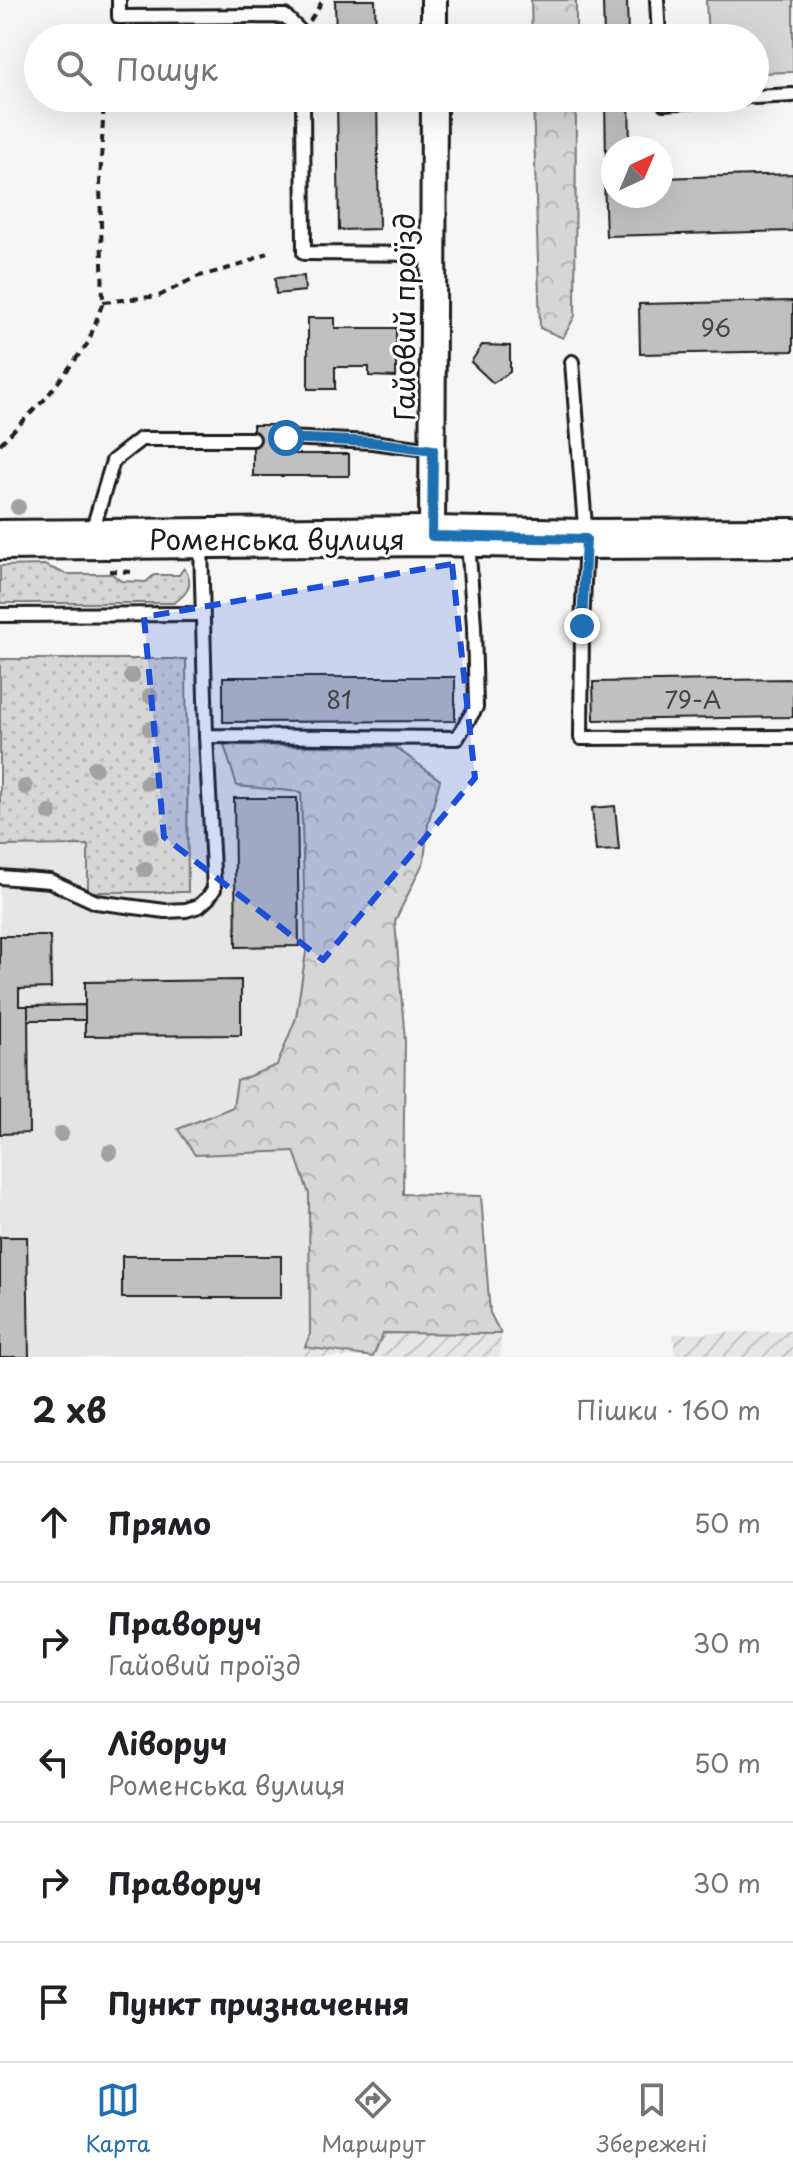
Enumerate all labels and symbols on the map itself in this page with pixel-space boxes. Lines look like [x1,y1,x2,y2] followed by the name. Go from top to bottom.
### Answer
[601,136,673,208] north arrow
[382,213,425,421] street label: Гайовий проїзд
[701,309,731,345] house number: 96
[268,420,304,456] route start
[149,517,405,560] street label: Роменська вулиця
[564,608,600,644] route end
[326,681,352,717] house number: 81
[665,681,721,717] house number: 79-А

